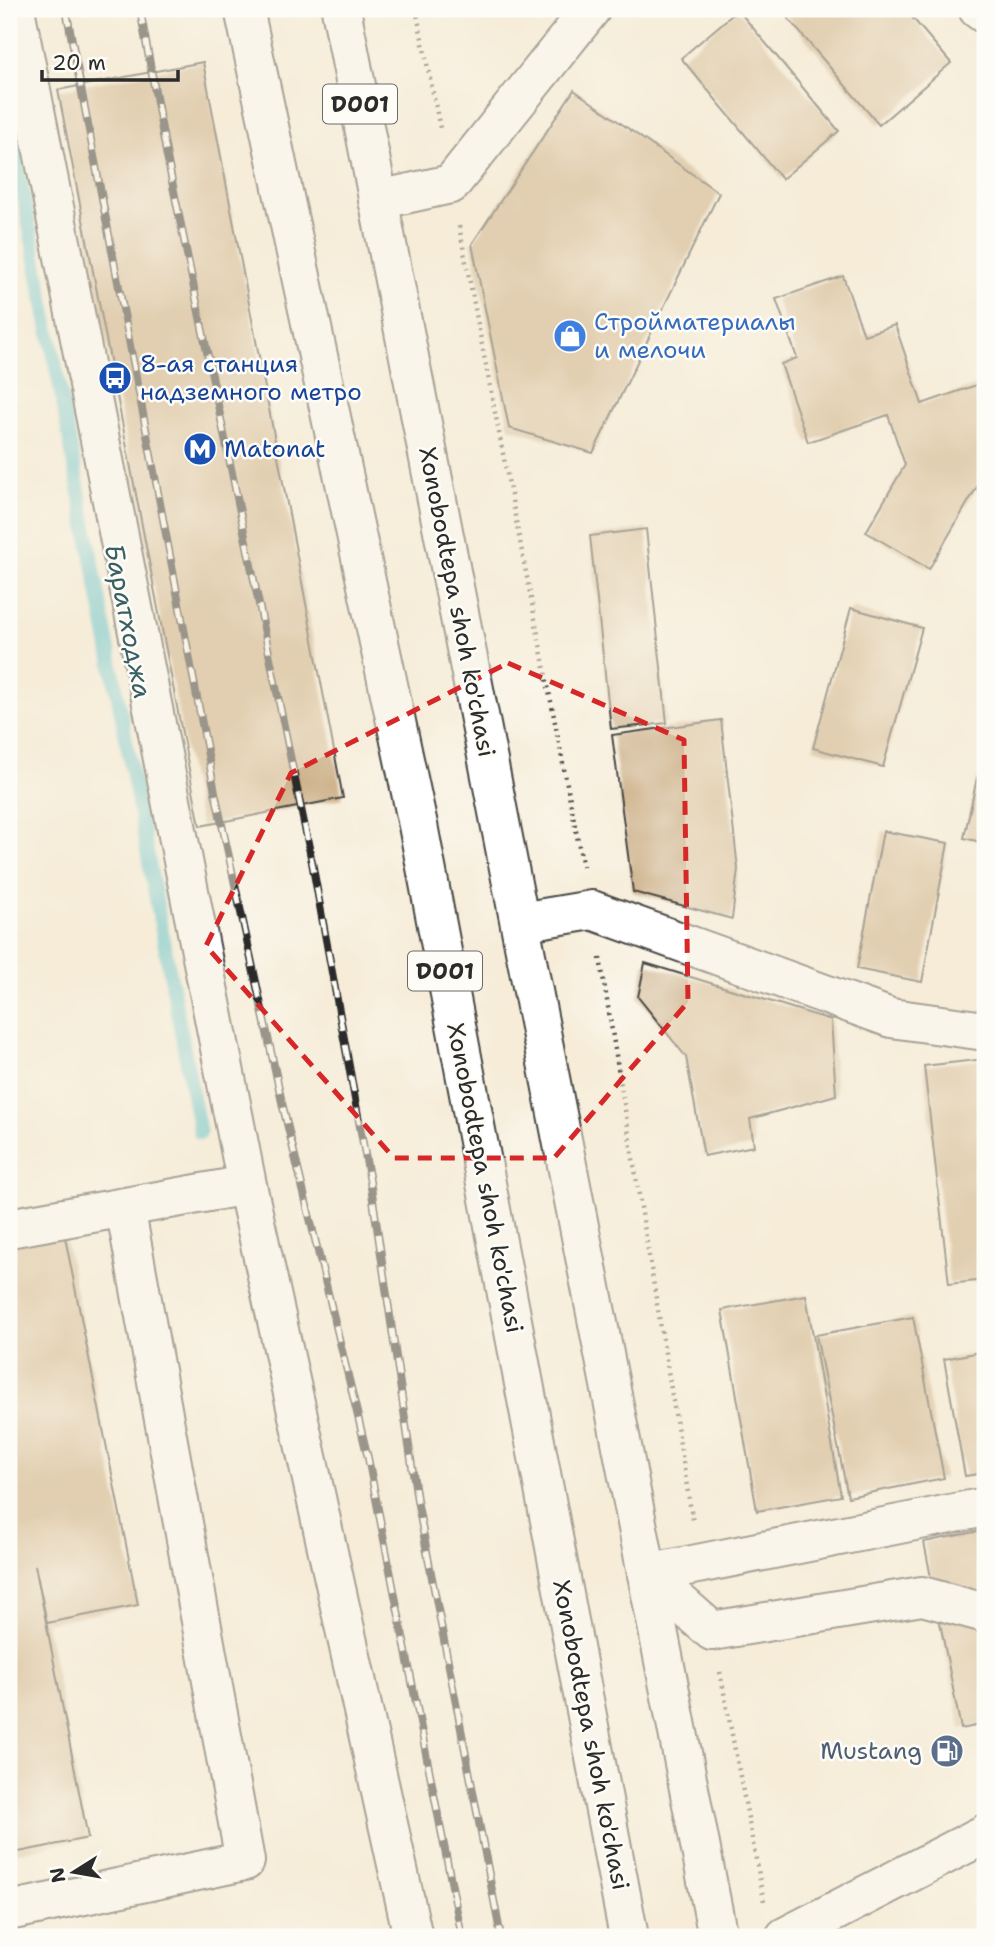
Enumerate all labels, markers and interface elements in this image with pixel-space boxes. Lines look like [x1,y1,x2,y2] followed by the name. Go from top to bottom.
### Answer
[42,38,178,82] scale bar
[52,49,106,77] text: 20 m
[323,85,397,124] road number: D001
[594,306,796,366] place label: Стройматериалы и мелочи
[551,317,589,355] shop icon: Стройматериалы и мелочи
[140,348,362,408] place label: 8-ая станция надземного метро
[96,359,134,397] bus stop icon: 8-ая станция надземного метро
[181,430,219,468] metro station icon: Matonat
[224,433,326,465] place label: Matonat
[411,444,503,760] street label: Xonobodtepa shoh ko'chasi
[97,541,161,701] water label: Баратходжа
[408,952,482,990] road number: D001
[439,1020,531,1336] street label: Xonobodtepa shoh ko'chasi
[545,1577,637,1893] street label: Xonobodtepa shoh ko'chasi
[928,1732,966,1770] fuel station icon: Mustang
[820,1735,922,1767] place label: Mustang
[38,1838,108,1908] north arrow
[44,1865,72,1885] text: N

